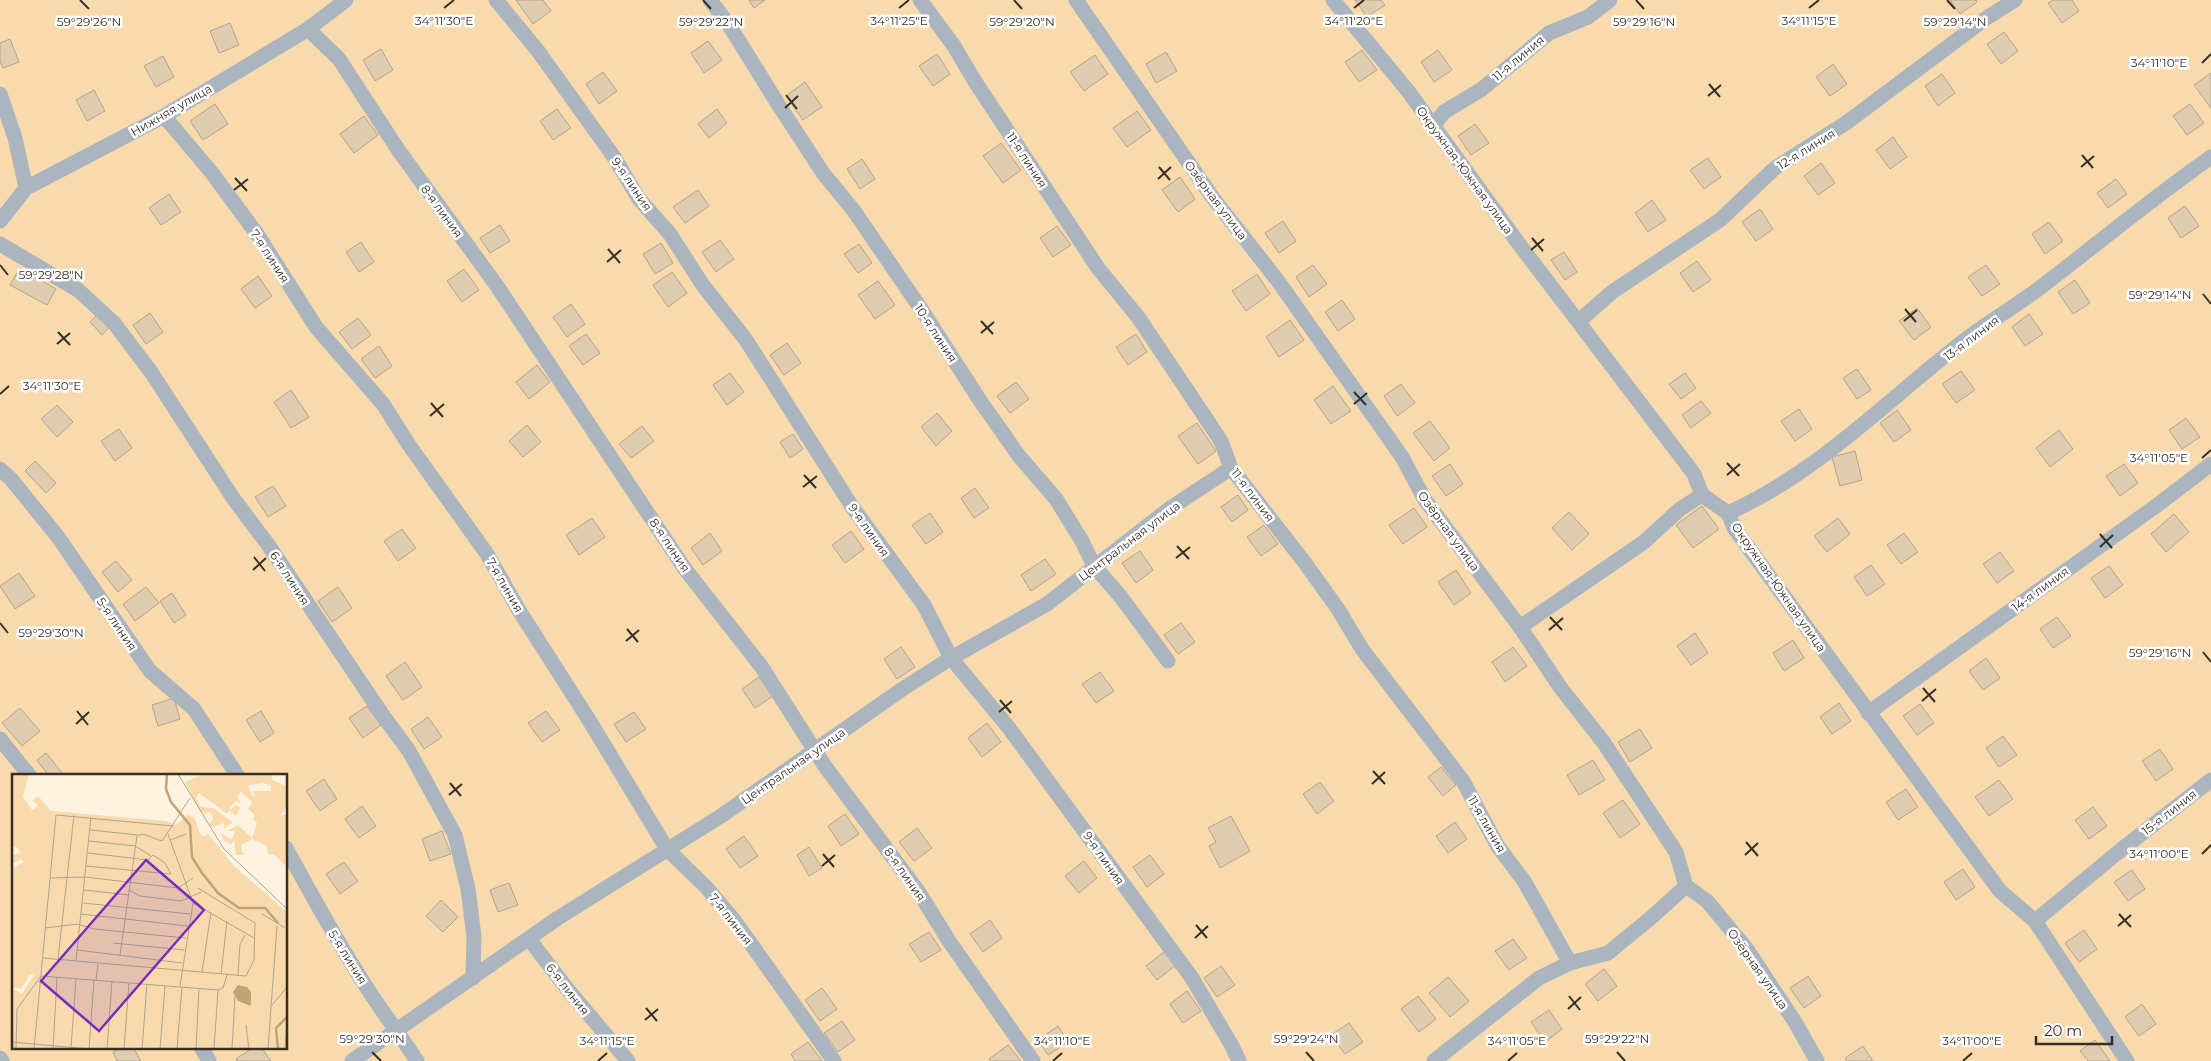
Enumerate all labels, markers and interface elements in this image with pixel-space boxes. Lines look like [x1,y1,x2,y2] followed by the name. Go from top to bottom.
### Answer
[415,13,473,28] text: 34°11'30"E
[870,13,928,28] text: 34°11'25"E
[1325,13,1383,28] text: 34°11'20"E
[1781,13,1837,28] text: 34°11'15"E
[57,14,121,29] text: 59°29'26"N
[679,14,743,29] text: 59°29'22"N
[989,14,1055,29] text: 59°29'20"N
[1613,14,1675,29] text: 59°29'16"N
[1924,14,1986,29] text: 59°29'14"N
[1489,32,1547,84] street label: 11-я линия
[2131,55,2187,70] text: 34°11'10"E
[128,81,214,139] street label: Нижняя улица
[1414,103,1516,237] street label: Окружная-Южная улица
[1774,125,1838,173] street label: 12-я линия
[1004,130,1050,190] street label: 11-я линия
[609,154,655,214] street label: 9-я линия
[1181,157,1251,243] street label: Озёрная улица
[418,182,466,240] street label: 8-я линия
[247,226,293,286] street label: 7-я линия
[18,267,84,282] text: 59°29'28"N
[2129,287,2191,302] text: 59°29'14"N
[912,301,960,365] street label: 10-я линия
[1940,312,2002,364] street label: 13-я линия
[23,378,81,393] text: 34°11'30"E
[2130,450,2188,465] text: 34°11'05"E
[1228,465,1278,525] street label: 11-я линия
[1415,488,1483,574] street label: Озёрная улица
[1075,498,1183,584] street label: Центральная улица
[845,500,893,560] street label: 9-я линия
[646,515,694,575] street label: 8-я линия
[1729,519,1829,655] street label: Окружная-Южная улица
[267,548,313,608] street label: 6-я линия
[483,555,527,615] street label: 7-я линия
[2009,563,2071,615] street label: 14-я линия
[94,595,140,653] street label: 5-я линия
[18,625,84,640] text: 59°29'30"N
[2129,645,2191,660] text: 59°29'16"N
[738,724,848,808] street label: Центральная улица
[12,774,288,1048] inset map
[2139,786,2199,838] street label: 15-я линия
[1465,793,1509,855] street label: 11-я линия
[1080,828,1128,888] street label: 9-я линия
[881,844,929,904] street label: 8-я линия
[2129,846,2189,861] text: 34°11'00"E
[706,890,756,948] street label: 7-я линия
[1725,926,1791,1012] street label: Озёрная улица
[325,927,371,987] street label: 5-я линия
[543,960,593,1018] street label: 6-я линия
[2036,1014,2112,1046] scale bar
[2044,1021,2082,1040] text: 20 m
[339,1031,405,1046] text: 59°29'30"N
[1274,1031,1338,1046] text: 59°29'24"N
[1585,1031,1649,1046] text: 59°29'22"N
[579,1033,635,1048] text: 34°11'15"E
[1034,1033,1090,1048] text: 34°11'10"E
[1488,1033,1546,1048] text: 34°11'05"E
[1942,1033,2002,1048] text: 34°11'00"E

